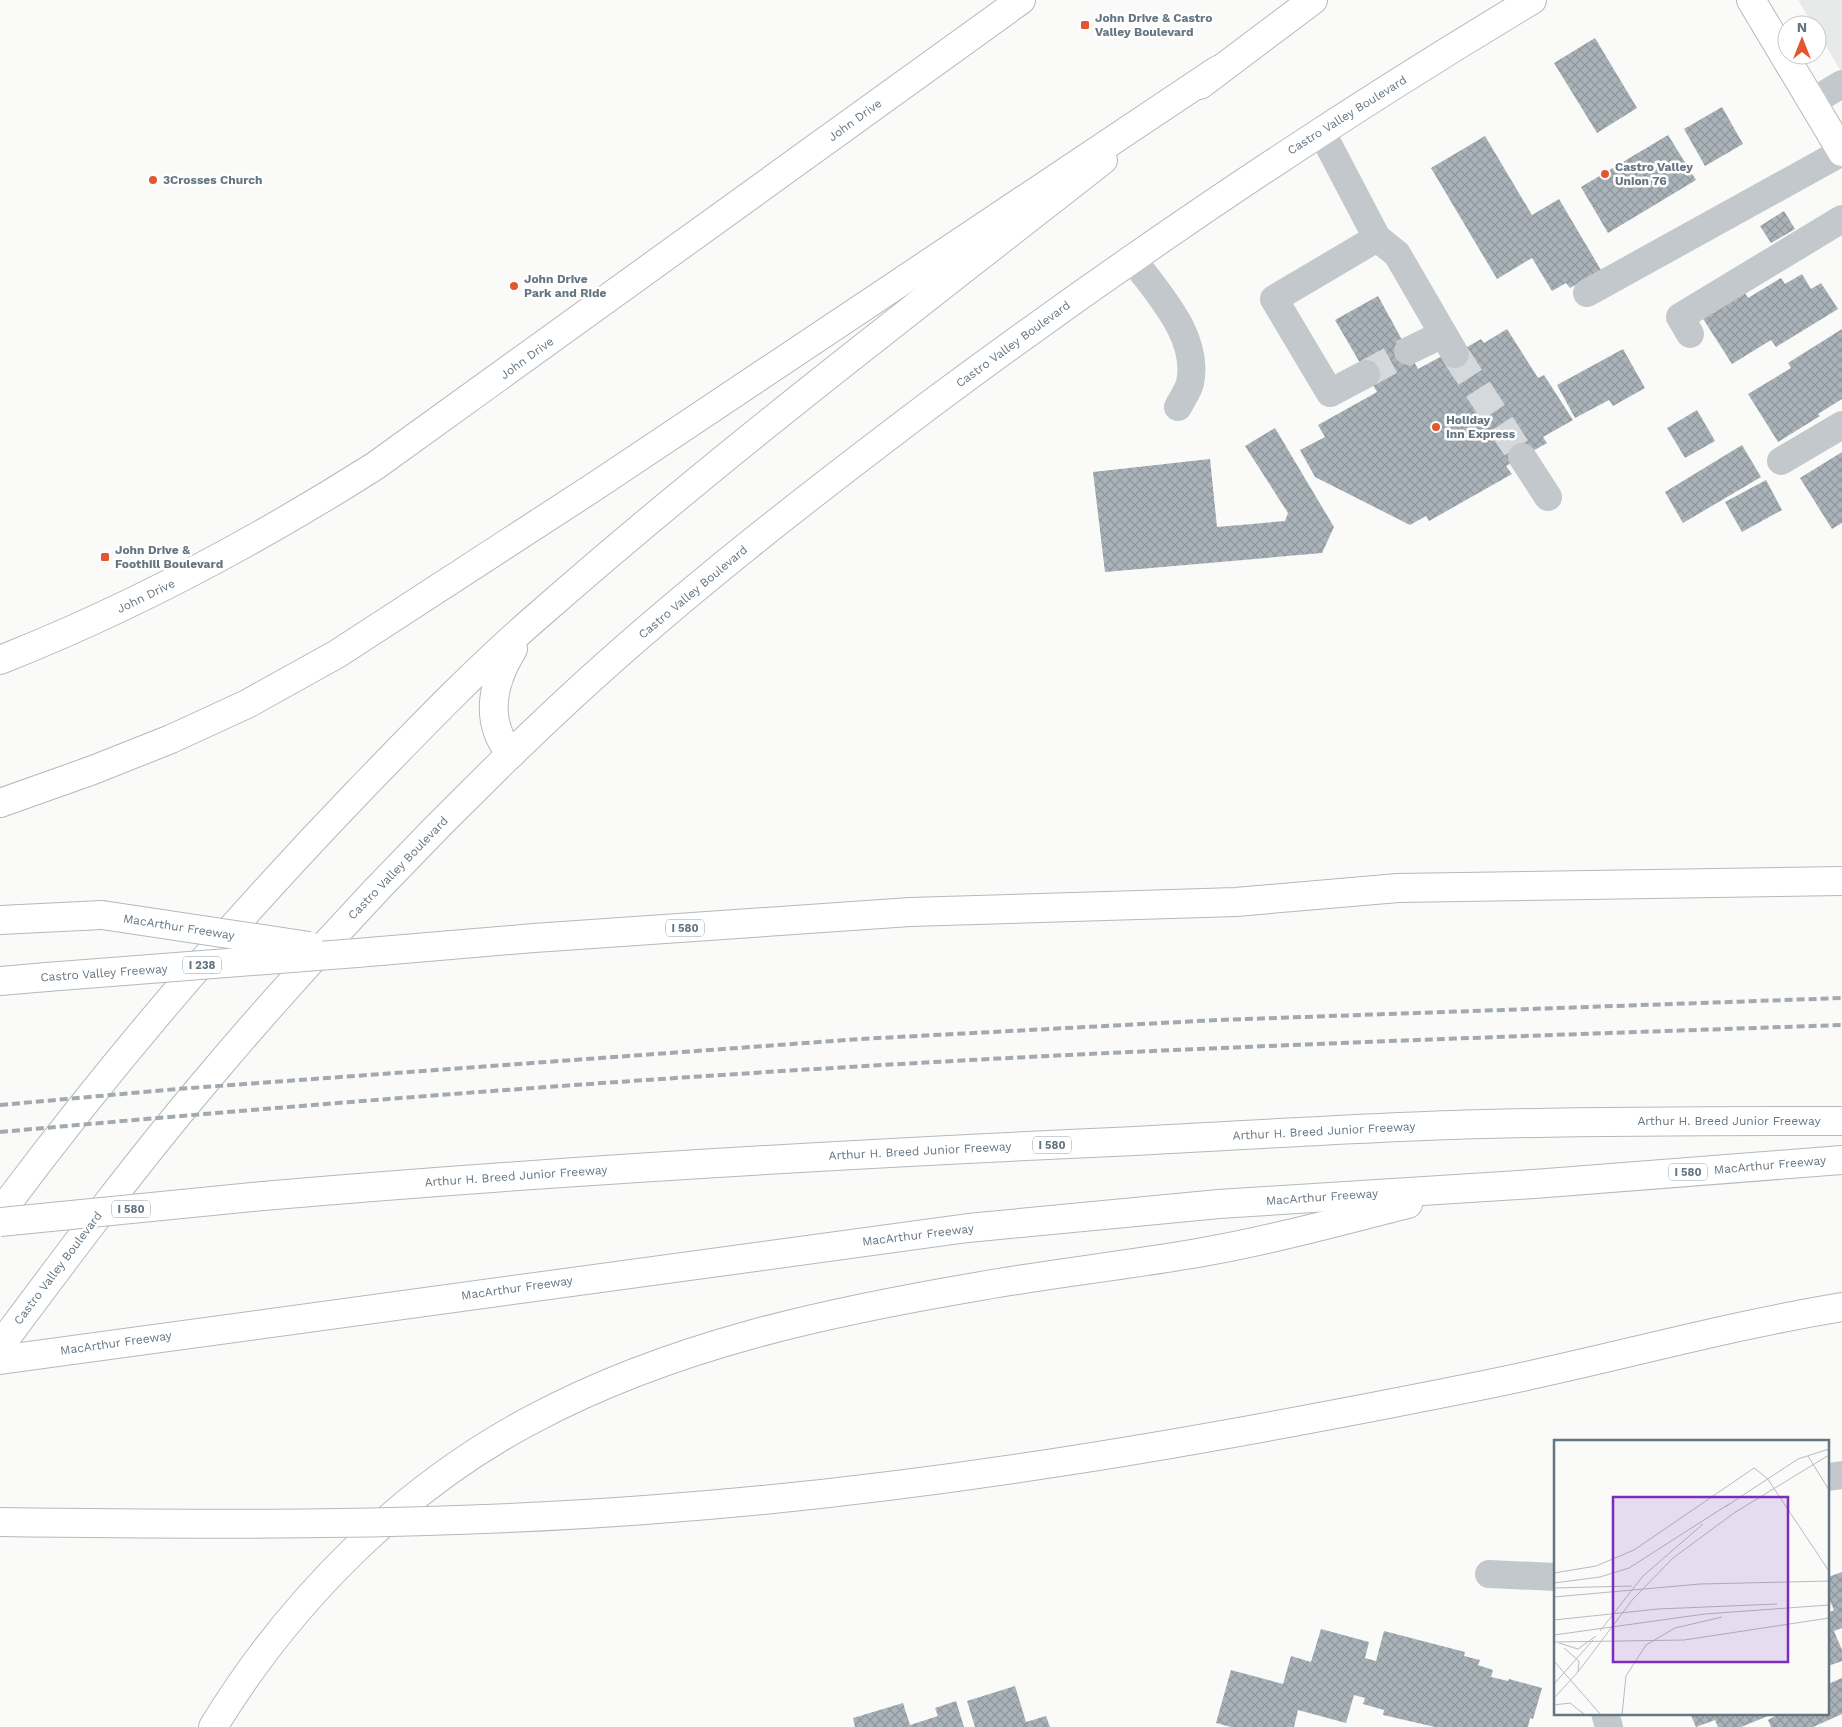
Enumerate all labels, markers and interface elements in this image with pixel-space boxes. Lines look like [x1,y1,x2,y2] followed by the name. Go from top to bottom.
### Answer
[1095,11,1212,39] place label: John Drive & Castro Valley Boulevard
[1777,15,1827,65] north arrow
[1079,19,1091,31] marker: John Drive & Castro Valley Boulevard
[1797,19,1807,35] text: N
[1285,73,1409,157] street label: Castro Valley Boulevard
[826,96,885,144] street label: John Drive
[1615,160,1693,188] place label: Castro Valley Union 76
[1599,168,1611,180] marker: Castro Valley Union 76
[163,173,262,187] place label: 3Crosses Church
[147,174,159,186] marker: 3Crosses Church
[524,272,606,300] place label: John Drive Park and Ride
[508,280,520,292] marker: John Drive Park and Ride
[953,298,1073,390] street label: Castro Valley Boulevard
[498,334,557,382] street label: John Drive
[1446,413,1516,441] place label: Holiday Inn Express
[1430,421,1442,433] marker: Holiday Inn Express
[636,542,750,642] street label: Castro Valley Boulevard
[115,543,223,571] place label: John Drive & Foothill Boulevard
[99,551,111,563] marker: John Drive & Foothill Boulevard
[115,576,177,616] street label: John Drive
[345,814,451,922] street label: Castro Valley Boulevard
[122,911,236,943] street label: MacArthur Freeway
[666,920,704,936] road number: I 580
[183,956,221,974] road number: I 238
[40,962,169,984] street label: Castro Valley Freeway
[1637,1114,1821,1128] street label: Arthur H. Breed Junior Freeway
[1232,1119,1417,1143] street label: Arthur H. Breed Junior Freeway
[1033,1136,1071,1154] road number: I 580
[828,1139,1013,1163] street label: Arthur H. Breed Junior Freeway
[1713,1153,1827,1177] street label: MacArthur Freeway
[424,1163,609,1189] street label: Arthur H. Breed Junior Freeway
[1669,1164,1707,1180] road number: I 580
[1265,1186,1379,1208] street label: MacArthur Freeway
[112,1200,150,1218] road number: I 580
[11,1209,105,1327] street label: Castro Valley Boulevard
[861,1221,975,1249] street label: MacArthur Freeway
[460,1273,574,1303] street label: MacArthur Freeway
[59,1328,173,1358] street label: MacArthur Freeway
[1554,1440,1830,1714] inset map

